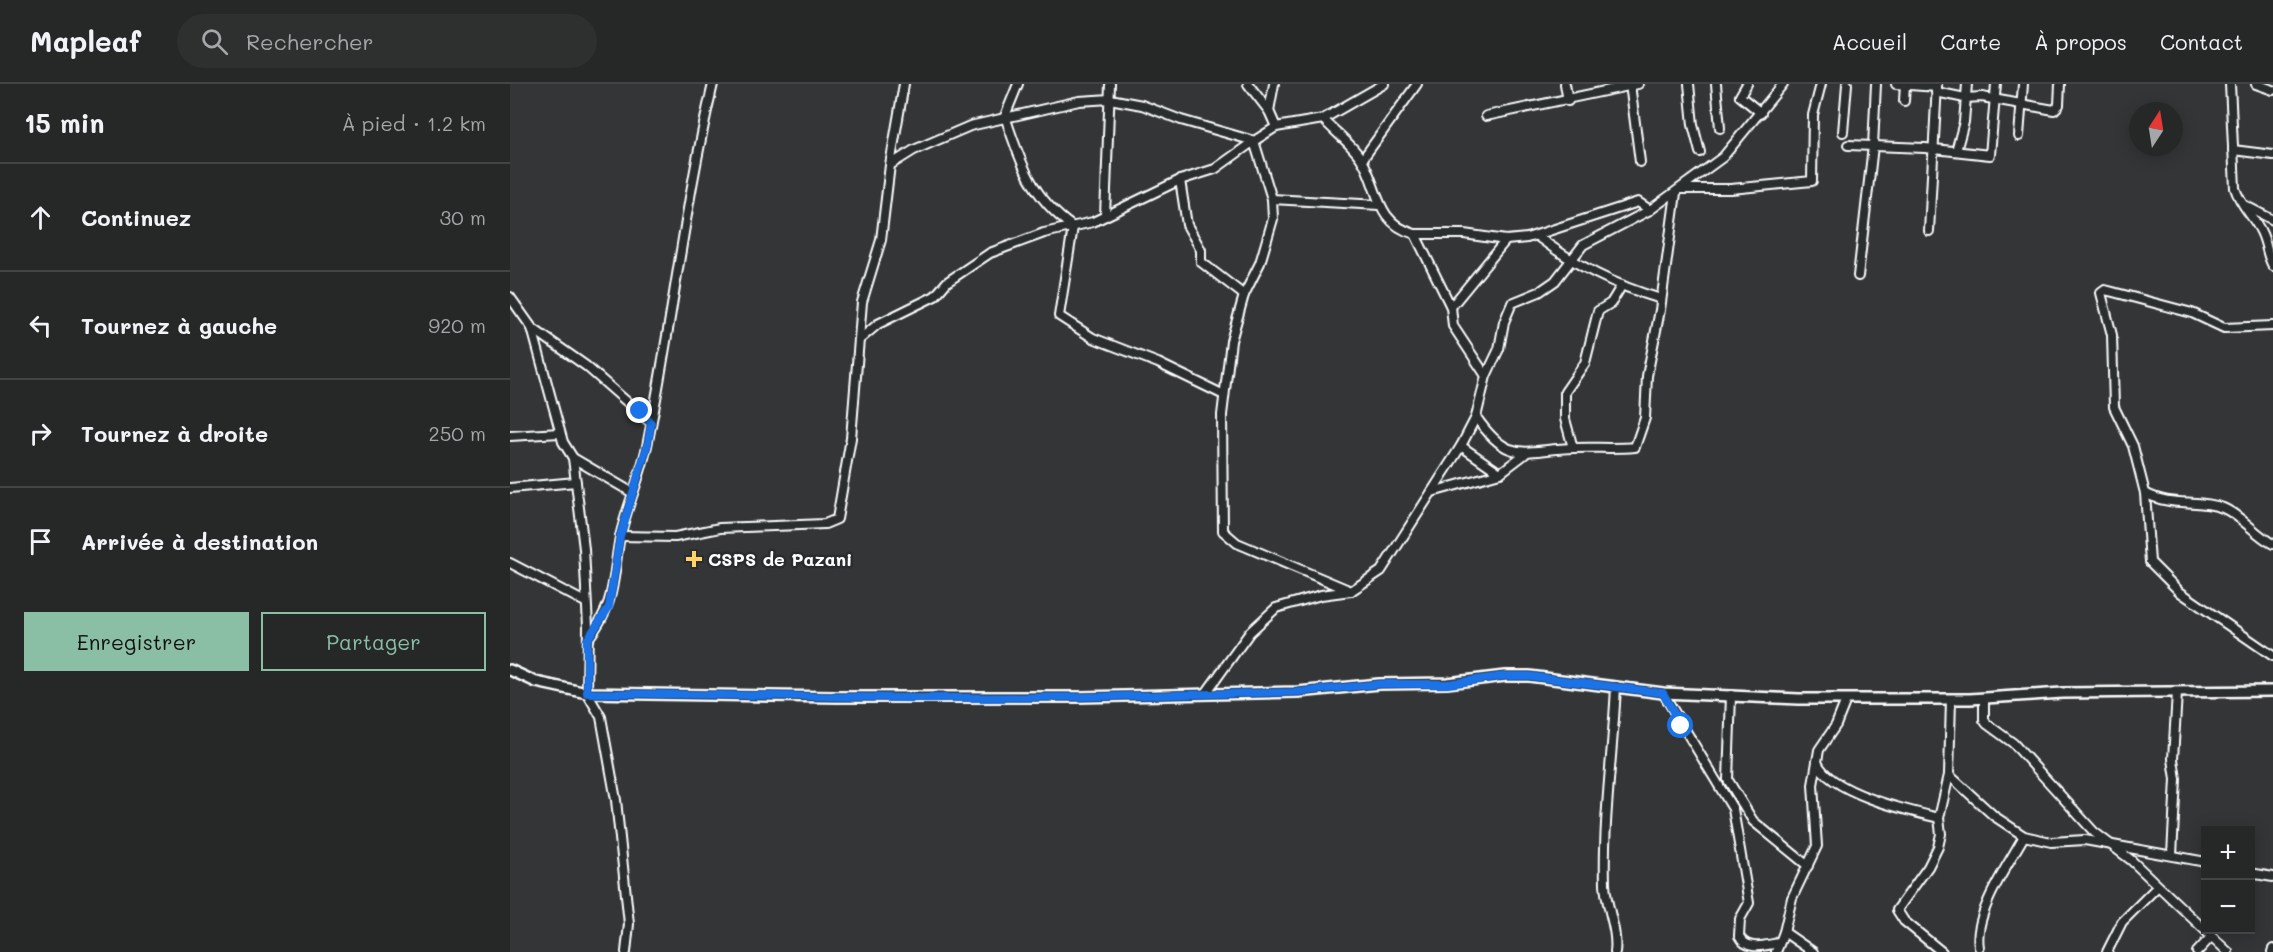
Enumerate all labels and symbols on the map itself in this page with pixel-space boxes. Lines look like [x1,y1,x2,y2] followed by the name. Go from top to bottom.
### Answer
[2129,102,2183,156] north arrow
[626,397,652,423] route end
[708,547,852,571] place label: CSPS de Pazani
[685,550,703,568] marker: CSPS de Pazani
[1667,712,1693,738] route start

